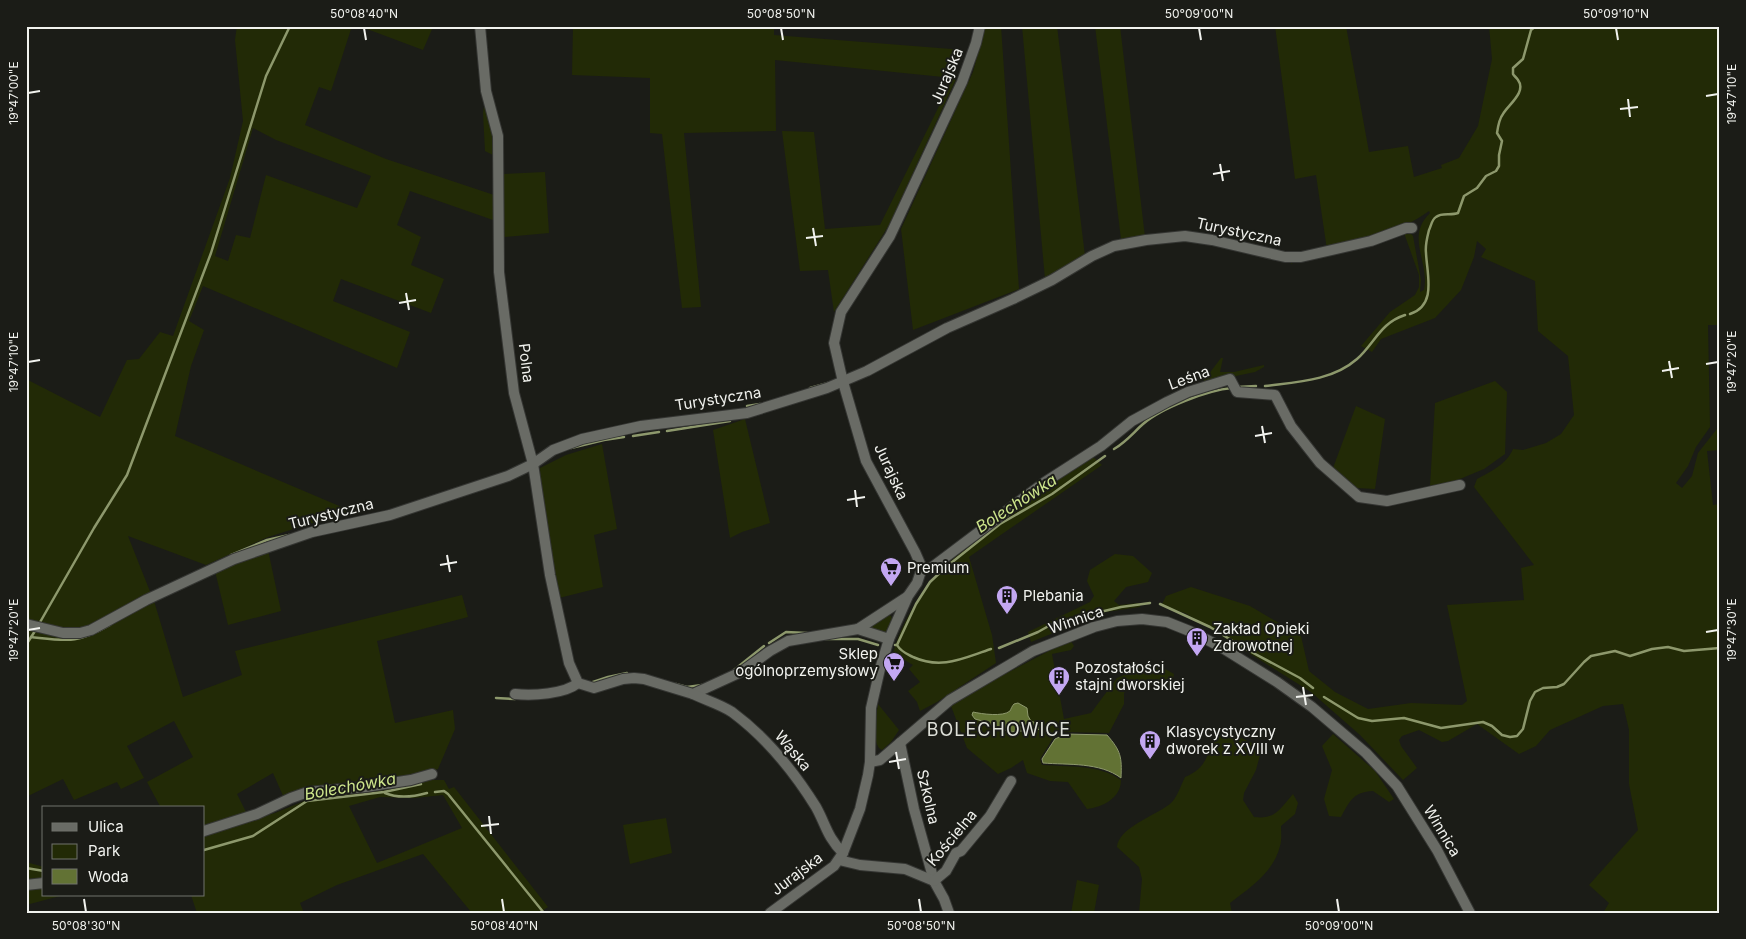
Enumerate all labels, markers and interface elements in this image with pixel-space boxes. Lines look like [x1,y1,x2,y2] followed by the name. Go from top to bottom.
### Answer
[330,6,398,21] text: 50°08'40"N
[747,6,815,21] text: 50°08'50"N
[1165,6,1233,21] text: 50°09'00"N
[1583,6,1649,21] text: 50°09'10"N
[926,45,967,107] street label: Jurajska
[6,61,21,125] text: 19°47'00"E
[1724,64,1739,124] text: 19°47'10"E
[1195,213,1284,250] street label: Turystyczna
[1724,330,1739,394] text: 19°47'20"E
[6,332,21,392] text: 19°47'10"E
[515,342,538,384] street label: Polna
[1166,361,1212,394] street label: Leśna
[674,382,762,415] street label: Turystyczna
[870,441,913,503] street label: Jurajska
[972,469,1060,537] water label: Bolechówka
[286,494,375,533] street label: Turystyczna
[879,556,903,587] supermarket icon: Premium
[907,558,970,577] place label: Premium
[995,584,1019,615] building icon: Plebania
[1023,586,1084,605] place label: Plebania
[6,598,21,662] text: 19°47'20"E
[1724,598,1739,662] text: 19°47'30"E
[1046,601,1106,638] street label: Winnica
[1213,619,1309,655] place label: Zakład Opieki Zdrowotnej
[1185,626,1209,657] building icon: Zakład Opieki Zdrowotnej
[735,644,879,680] place label: Sklep ogólnoprzemysłowy
[882,651,906,682] supermarket icon: Sklep ogólnoprzemysłowy
[1075,658,1185,694] place label: Pozostałości stajni dworskiej
[1047,665,1071,696] building icon: Pozostałości stajni dworskiej
[927,719,1071,740] district label: BOLECHOWICE
[1166,722,1284,758] place label: Klasycystyczny dworek z XVIII w
[771,727,816,775] street label: Wąska
[1138,729,1162,760] building icon: Klasycystyczny dworek z XVIII w
[303,768,397,804] water label: Bolechówka
[913,768,944,826] street label: Szkolna
[1420,801,1465,860] street label: Winnica
[922,805,981,870] street label: Kościelna
[42,806,205,896] legend
[88,817,124,836] text: Ulica
[88,841,121,860] text: Park
[767,848,826,899] street label: Jurajska
[88,867,129,886] text: Woda
[52,918,120,933] text: 50°08'30"N
[470,918,538,933] text: 50°08'40"N
[887,918,955,933] text: 50°08'50"N
[1305,918,1373,933] text: 50°09'00"N

